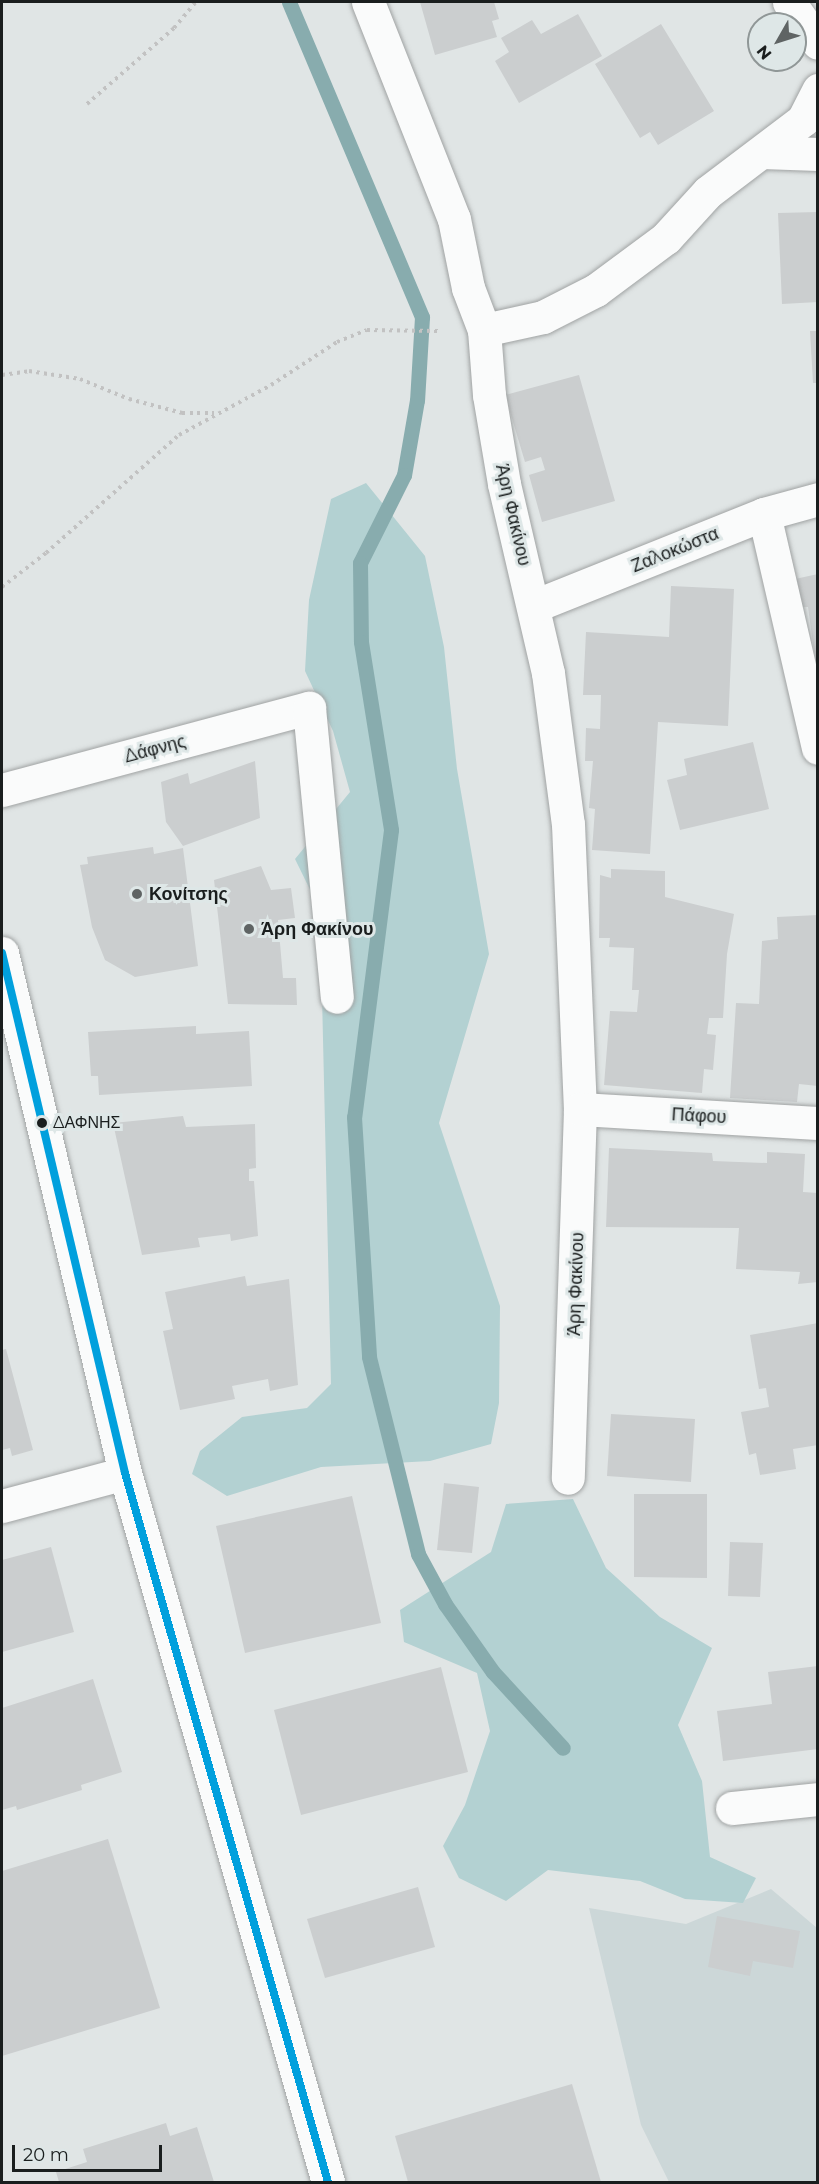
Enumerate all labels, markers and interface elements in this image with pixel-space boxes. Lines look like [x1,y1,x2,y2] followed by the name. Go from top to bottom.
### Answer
[747,12,807,72] north arrow
[753,41,776,63] text: N
[491,462,535,568] street label: Άρη Φακίνου
[628,523,722,577] street label: Ζαλοκώστα
[122,730,188,768] street label: Δάφνης
[149,883,228,905] place label: Κονίτσης
[130,887,144,901] marker: Κονίτσης
[261,918,374,940] place label: Άρη Φακίνου
[242,922,256,936] marker: Άρη Φακίνου
[671,1104,727,1128] street label: Πάφου
[53,1113,120,1133] place label: ΔΑΦΝΗΣ
[36,1117,48,1129] marker: ΔΑΦΝΗΣ
[563,1232,589,1336] street label: Άρη Φακίνου
[15,2133,165,2171] scale bar
[23,2144,69,2166] text: 20 m

